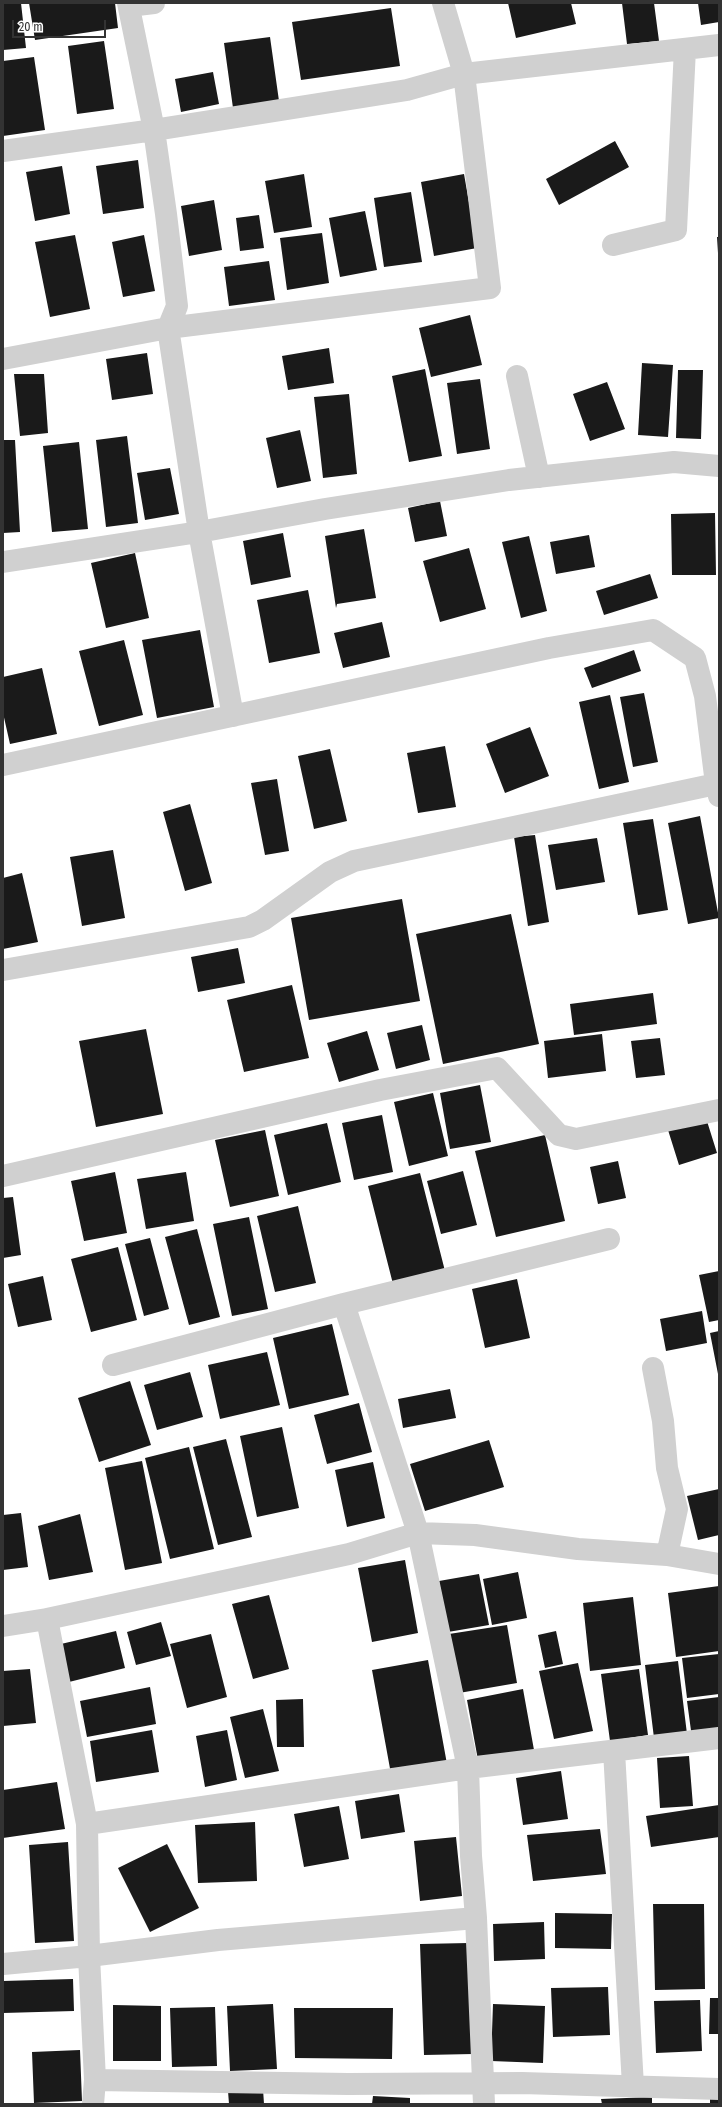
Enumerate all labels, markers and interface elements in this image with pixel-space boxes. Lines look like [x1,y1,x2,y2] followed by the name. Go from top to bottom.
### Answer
[14,12,108,38] scale bar
[19,20,43,34] text: 20 m

